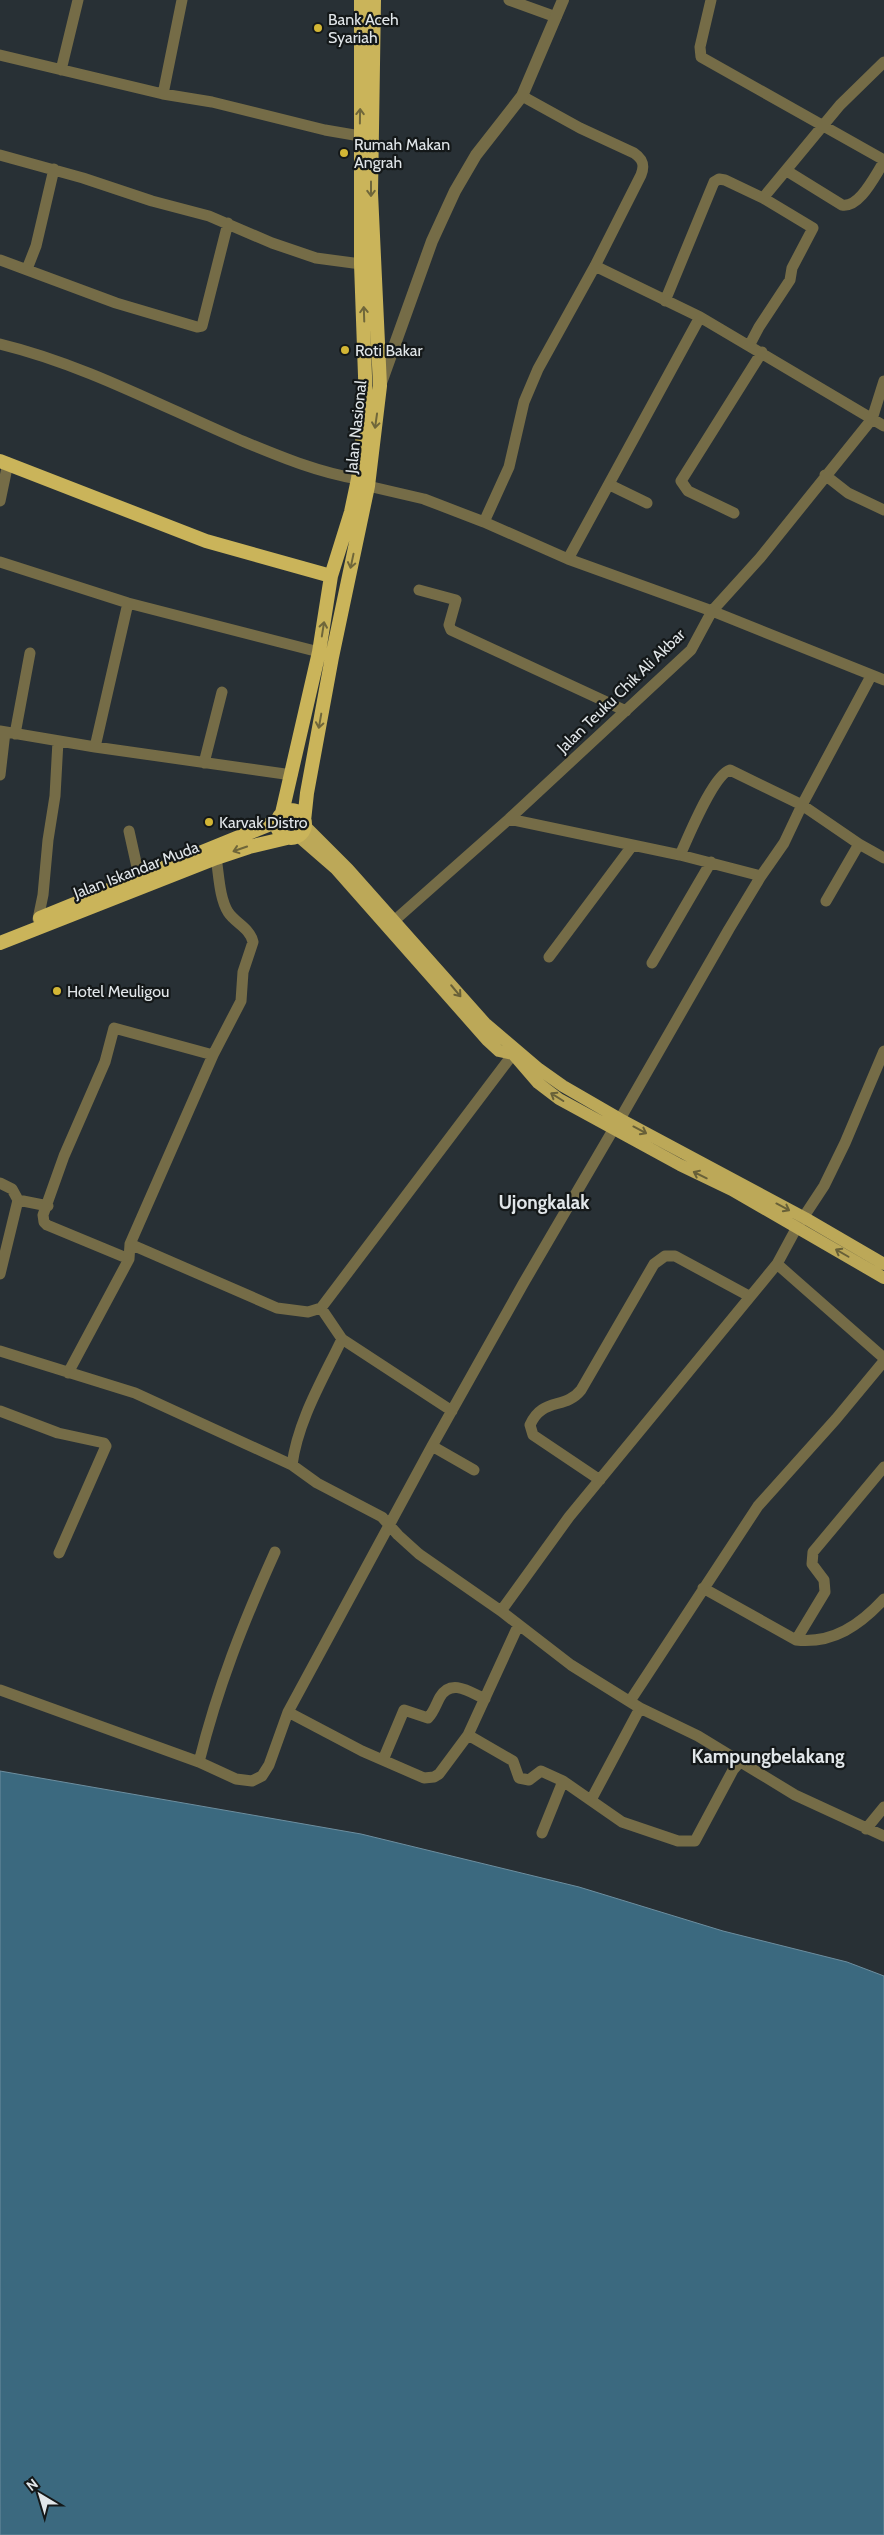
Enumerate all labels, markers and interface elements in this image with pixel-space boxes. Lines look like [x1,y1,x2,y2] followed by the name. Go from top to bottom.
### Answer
[328,10,399,47] place label: Bank Aceh Syariah
[312,22,324,34] marker: Bank Aceh Syariah
[355,109,365,125] one-way arrow
[354,135,450,172] place label: Rumah Makan Angrah
[338,147,350,159] marker: Rumah Makan Angrah
[366,180,376,196] one-way arrow
[359,306,368,322] one-way arrow
[355,341,423,360] place label: Roti Bakar
[339,344,351,356] marker: Roti Bakar
[342,379,370,476] street label: Jalan Nasional
[371,412,381,428] one-way arrow
[347,553,356,569] one-way arrow
[318,621,328,637] one-way arrow
[552,624,690,758] street label: Jalan Teuku Chik Ali Akbar
[315,712,325,728] one-way arrow
[219,813,308,832] place label: Karvak Distro
[203,816,215,828] marker: Karvak Distro
[70,837,202,903] street label: Jalan Iskandar Muda
[233,845,249,855] one-way arrow
[67,982,169,1001] place label: Hotel Meuligou
[451,984,462,997] one-way arrow
[51,985,63,997] marker: Hotel Meuligou
[551,1092,565,1102] one-way arrow
[632,1126,647,1135] one-way arrow
[693,1170,708,1179] one-way arrow
[498,1191,590,1214] district label: Ujongkalak
[776,1202,790,1212] one-way arrow
[836,1248,850,1258] one-way arrow
[692,1745,845,1768] district label: Kampungbelakang
[15,2470,65,2520] north arrow
[23,2475,41,2495] text: N

